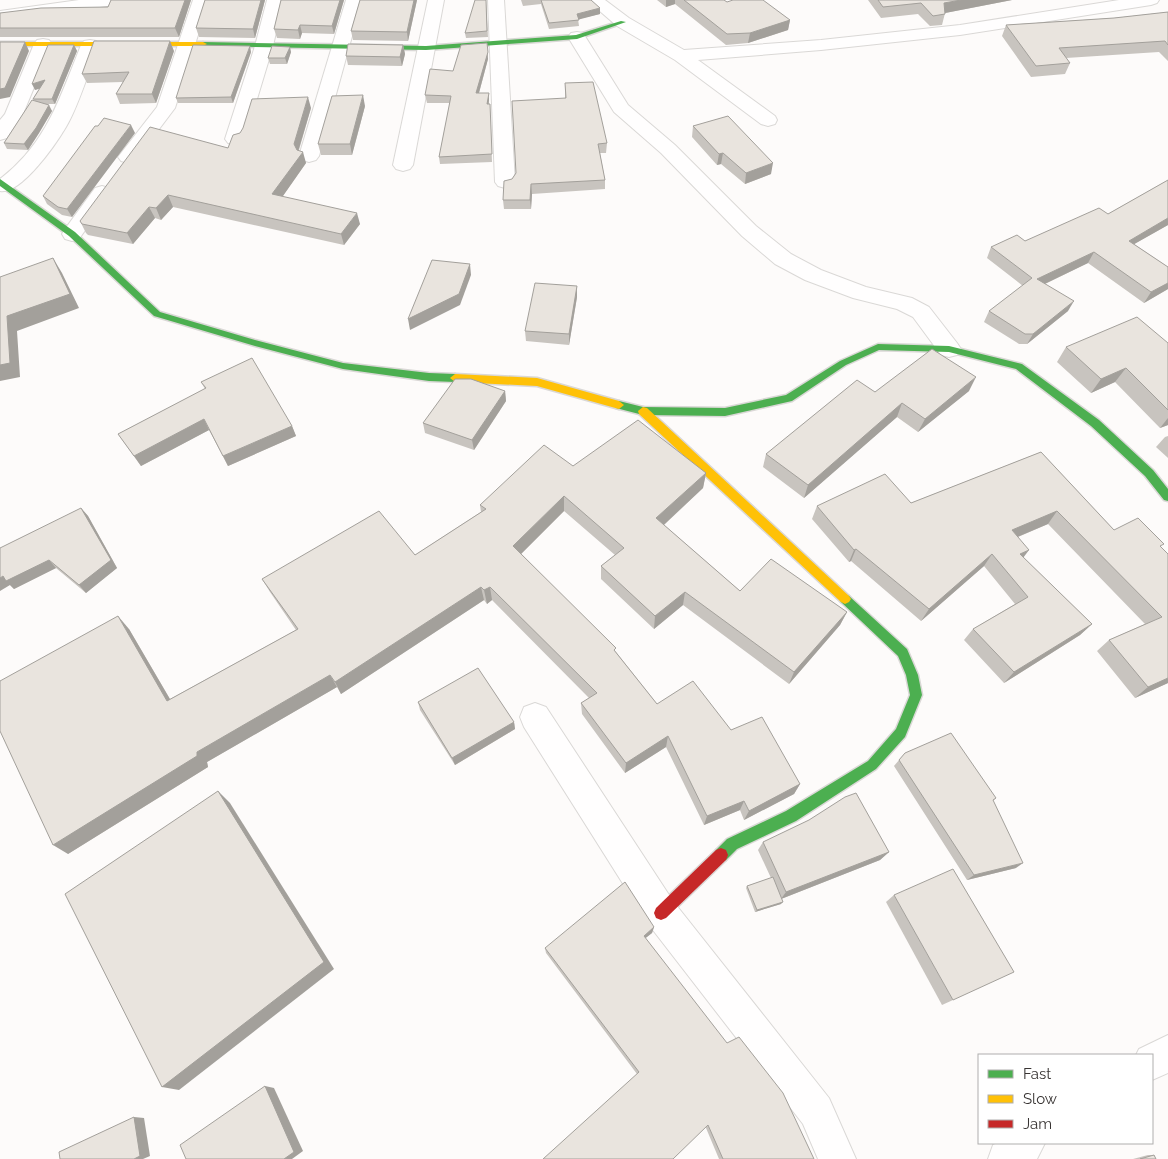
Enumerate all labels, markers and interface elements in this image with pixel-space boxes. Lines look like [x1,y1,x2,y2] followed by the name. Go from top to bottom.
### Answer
[978,1054,1153,1144] legend
[1023,1065,1051,1083] text: Fast
[1023,1090,1057,1108] text: Slow
[1023,1115,1052,1133] text: Jam

